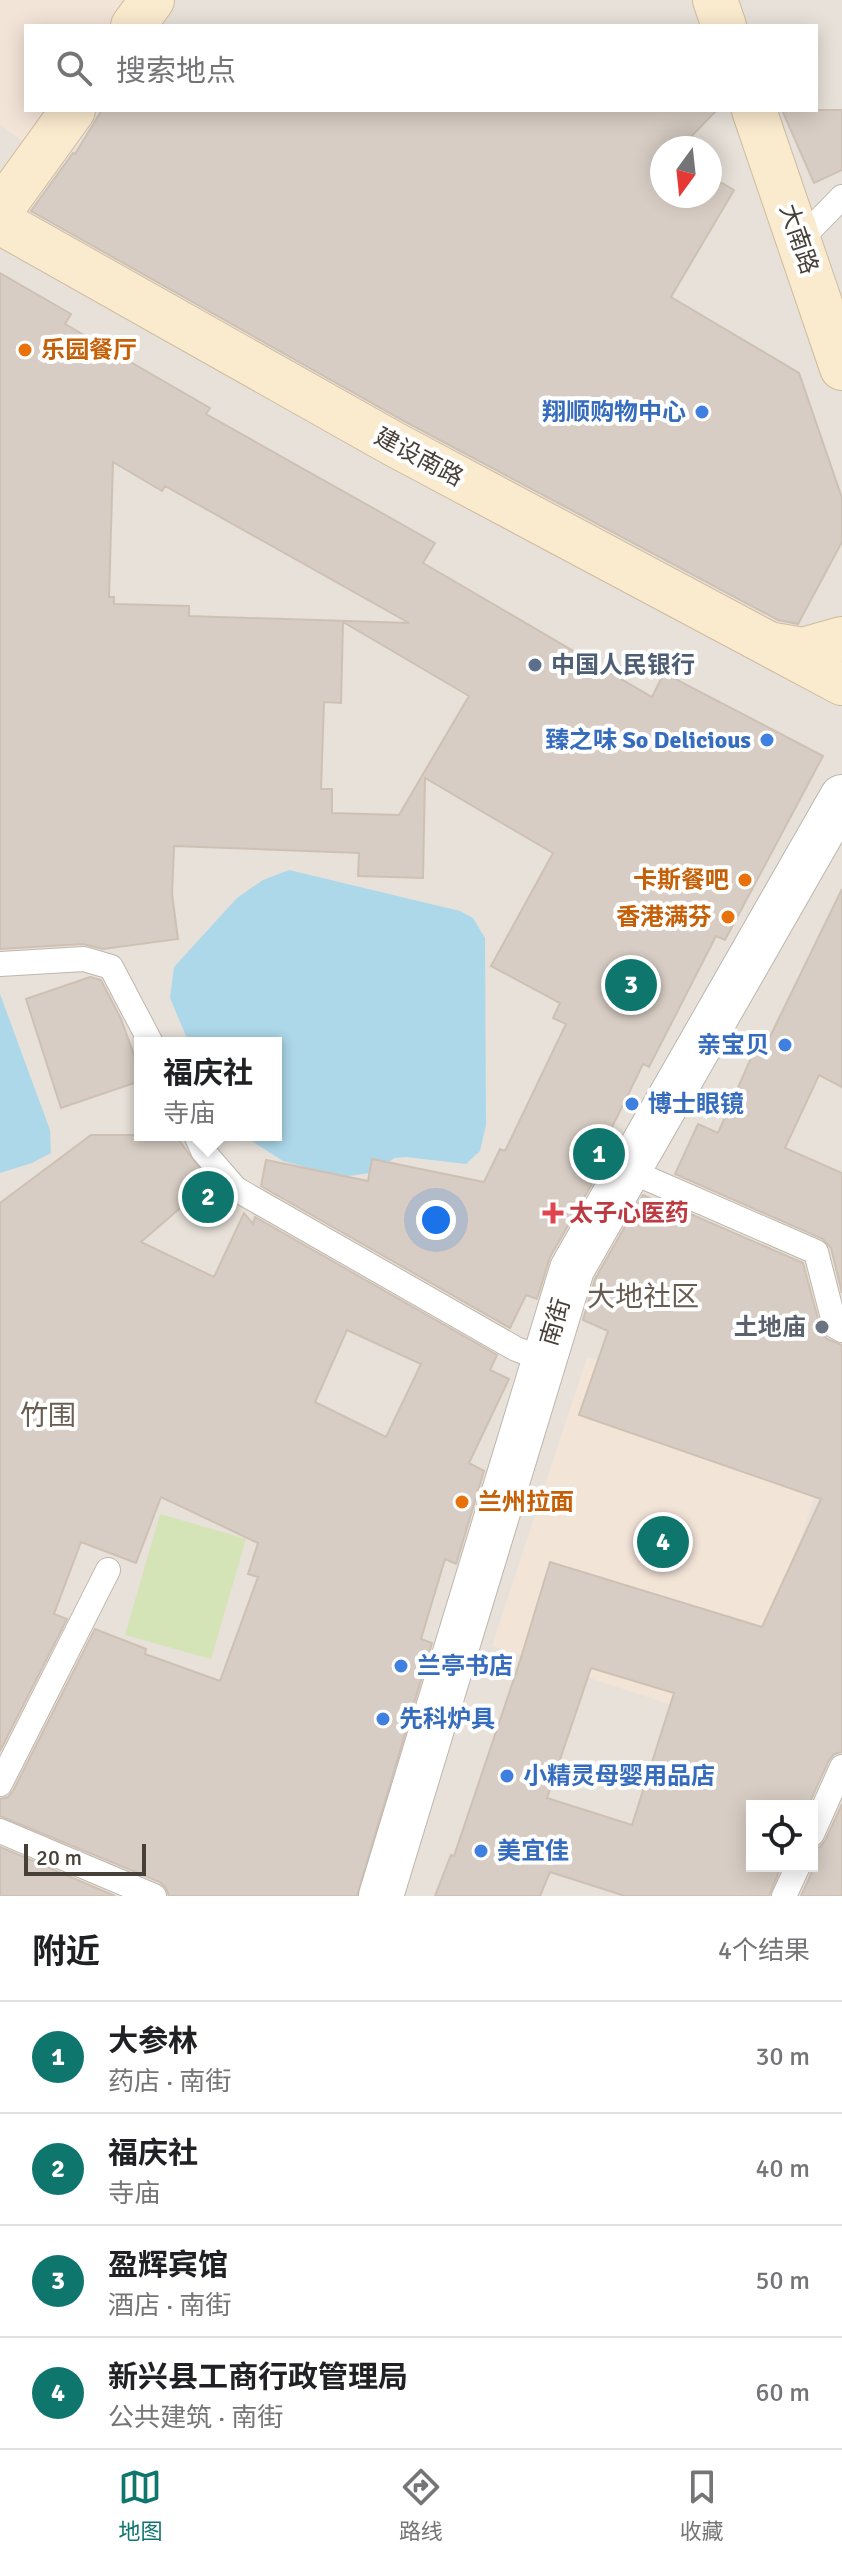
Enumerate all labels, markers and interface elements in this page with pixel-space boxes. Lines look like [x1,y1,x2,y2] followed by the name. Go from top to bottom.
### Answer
[24,24,818,112] search box
[52,46,96,90] icon: search
[116,53,236,90] text: 搜索地点
[650,136,722,208] north arrow
[773,200,825,278] street label: 大南路
[41,335,137,365] place label: 乐园餐厅
[16,341,34,359] marker: 乐园餐厅
[542,397,686,427] place label: 翔顺购物中心
[693,403,711,421] marker: 翔顺购物中心
[370,421,468,493] street label: 建设南路
[551,650,695,680] place label: 中国人民银行
[526,656,544,674] marker: 中国人民银行
[545,725,751,755] place label: 臻之味 So Delicious
[758,731,776,749] marker: 臻之味 So Delicious
[633,865,729,895] place label: 卡斯餐吧
[736,871,754,889] marker: 卡斯餐吧
[616,902,712,932] place label: 香港满芬
[719,908,737,926] marker: 香港满芬
[605,955,657,1015] pin: 3
[697,1030,769,1060] place label: 亲宝贝
[776,1036,794,1054] marker: 亲宝贝
[134,1037,282,1141] popup
[163,1055,253,1092] text: 福庆社
[648,1089,744,1119] place label: 博士眼镜
[623,1095,641,1113] marker: 博士眼镜
[163,1098,215,1130] text: 寺庙
[573,1124,625,1184] pin: 1
[182,1167,234,1227] pin: 2
[569,1198,689,1228] place label: 太子心医药
[416,1200,456,1240] your location
[544,1204,562,1222] marker: 太子心医药
[587,1280,699,1314] district label: 大地社区
[534,1295,576,1349] street label: 南街
[734,1312,806,1342] place label: 土地庙
[813,1318,831,1336] marker: 土地庙
[20,1399,76,1433] district label: 竹围
[478,1487,574,1517] place label: 兰州拉面
[453,1493,471,1511] marker: 兰州拉面
[637,1512,689,1572] pin: 4
[417,1651,513,1681] place label: 兰亭书店
[392,1657,410,1675] marker: 兰亭书店
[399,1704,495,1734] place label: 先科炉具
[374,1710,392,1728] marker: 先科炉具
[523,1761,715,1791] place label: 小精灵母婴用品店
[498,1767,516,1785] marker: 小精灵母婴用品店
[746,1800,818,1872] map controls
[746,1800,818,1872] button: locate
[497,1836,569,1866] place label: 美宜佳
[24,1840,146,1876] scale bar
[472,1842,490,1860] marker: 美宜佳
[36,1844,82,1871] text: 20 m
[32,1931,100,1973] text: 附近
[718,1935,810,1967] text: 4个结果
[108,2023,198,2060] text: 大参林
[51,2041,65,2073] text: 1
[755,2041,810,2073] text: 30 m
[108,2066,231,2098] text: 药店 · 南街
[108,2135,198,2172] text: 福庆社
[51,2153,65,2185] text: 2
[755,2153,810,2185] text: 40 m
[108,2178,160,2210] text: 寺庙
[108,2247,228,2284] text: 盈辉宾馆
[51,2265,65,2297] text: 3
[755,2265,810,2297] text: 50 m
[108,2290,231,2322] text: 酒店 · 南街
[108,2359,408,2396] text: 新兴县工商行政管理局
[51,2377,65,2409] text: 4
[755,2377,810,2409] text: 60 m
[108,2402,283,2434] text: 公共建筑 · 南街
[118,2465,162,2545] tab: 地图
[399,2465,443,2545] tab: 路线
[680,2465,724,2545] tab: 收藏

